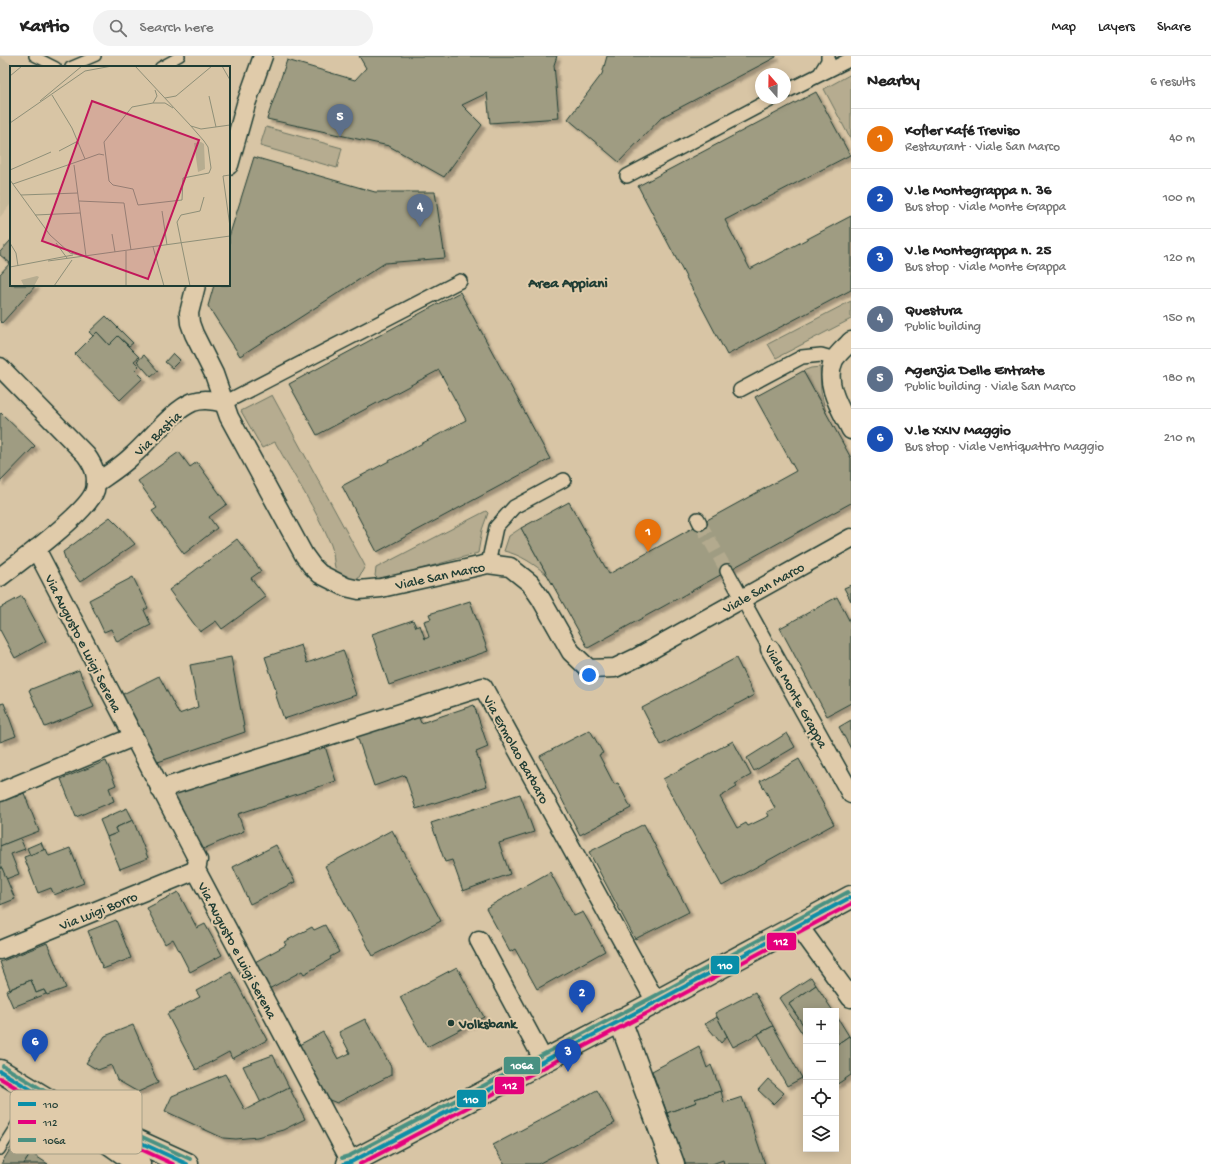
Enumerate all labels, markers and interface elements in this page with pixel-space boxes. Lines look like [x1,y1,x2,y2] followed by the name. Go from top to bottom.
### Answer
[93,10,373,46] search box
[20,16,69,39] text: Kartio
[107,17,129,39] icon: search
[139,19,213,37] text: Search here
[1052,19,1076,36] text: Map
[1098,19,1135,36] text: Layers
[1157,19,1191,36] text: Share
[10,66,230,286] inset map
[755,68,791,104] north arrow
[867,72,920,92] text: Nearby
[1150,75,1195,90] text: 6 results
[327,104,353,137] pin: 5
[905,122,1020,140] text: Kofler Kafé Treviso
[877,131,883,146] text: 1
[1169,131,1195,146] text: 40 m
[905,140,1060,155] text: Restaurant · Viale San Marco
[905,182,1051,200] text: V.le Montegrappa n. 36
[877,191,883,206] text: 2
[1163,191,1195,206] text: 100 m
[407,194,433,227] pin: 4
[905,200,1066,215] text: Bus stop · Viale Monte Grappa
[905,242,1051,260] text: V.le Montegrappa n. 25
[877,251,883,266] text: 3
[1164,251,1195,266] text: 120 m
[905,260,1066,275] text: Bus stop · Viale Monte Grappa
[527,275,608,293] district label: Area Appiani
[905,302,962,320] text: Questura
[877,311,883,326] text: 4
[1163,311,1195,326] text: 150 m
[905,320,981,335] text: Public building
[905,362,1045,380] text: Agenzia Delle Entrate
[877,371,883,386] text: 5
[1163,371,1195,386] text: 180 m
[905,380,1076,395] text: Public building · Viale San Marco
[131,408,187,462] street label: Via Bastia
[905,422,1011,440] text: V.le XXIV Maggio
[877,431,883,446] text: 6
[1164,431,1195,446] text: 210 m
[905,440,1104,455] text: Bus stop · Viale Ventiquattro Maggio
[635,519,661,552] pin: 1
[393,560,487,595] street label: Viale San Marco
[719,560,808,619] street label: Viale San Marco
[39,571,125,717] street label: Via Augusto e Luigi Serena
[759,642,831,753] street label: Viale Monte Grappa
[579,665,599,685] your location
[477,692,552,807] street label: Via Ermolao Barbaro
[192,879,280,1024] street label: Via Augusto e Luigi Serena
[57,889,140,936] street label: Via Luigi Borro
[766,932,797,951] line badge: 112
[773,937,789,949] text: 112
[710,955,740,975] line badge: 110
[716,961,733,973] text: 110
[569,980,595,1013] pin: 2
[803,1008,839,1152] map controls
[803,1008,839,1044] button: +
[458,1017,518,1034] place label: Volksbank
[446,1018,456,1028] marker: Volksbank
[22,1029,48,1062] pin: 6
[555,1039,581,1072] pin: 3
[803,1044,839,1080] button: −
[503,1056,541,1075] line badge: 106a
[510,1061,534,1073] text: 106a
[494,1076,525,1095] line badge: 112
[803,1080,839,1116] button: locate
[502,1081,518,1093] text: 112
[456,1089,487,1108] line badge: 110
[10,1090,142,1154] legend
[462,1095,479,1107] text: 110
[42,1100,58,1112] text: 110
[803,1116,839,1152] button: layers
[42,1118,58,1130] text: 112
[42,1136,66,1148] text: 106a

